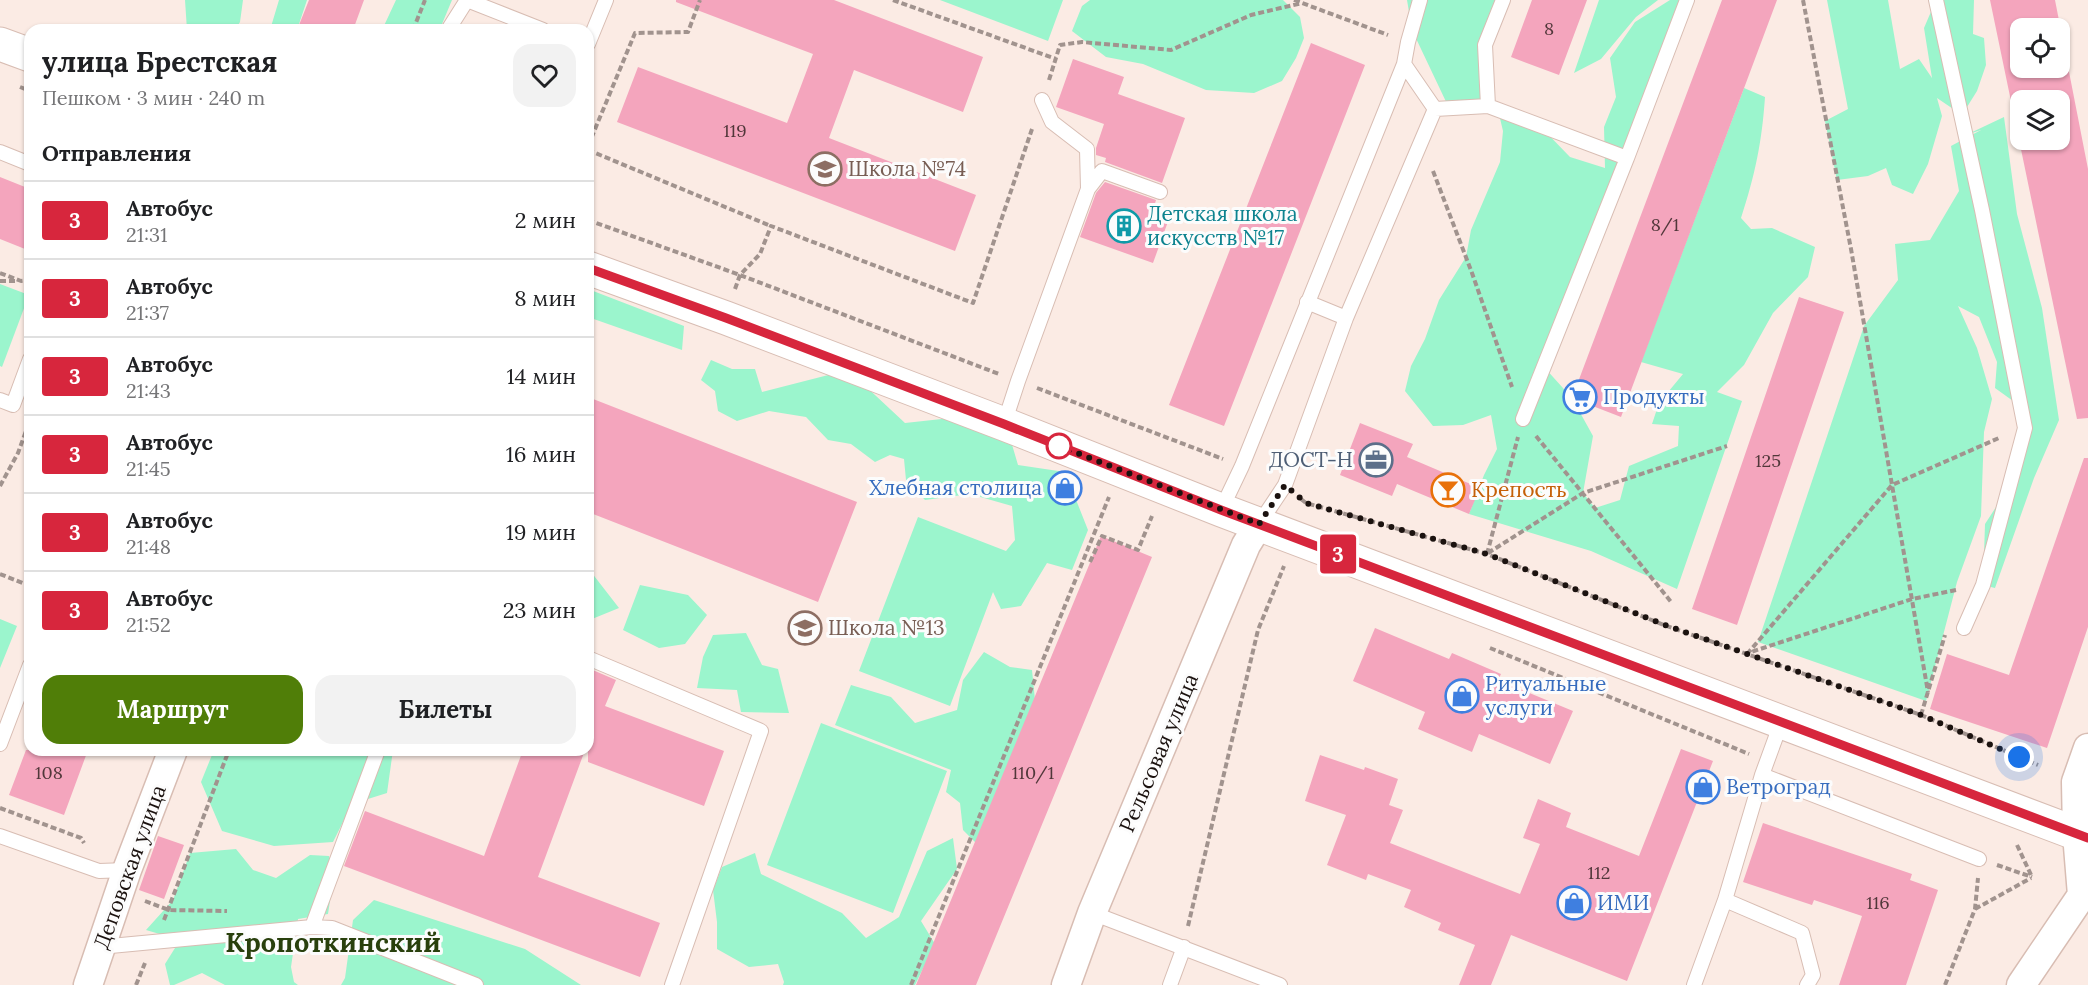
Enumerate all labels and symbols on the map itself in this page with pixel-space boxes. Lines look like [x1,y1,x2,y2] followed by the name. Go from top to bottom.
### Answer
[1544,17,1554,40] house number: 8
[723,119,747,142] house number: 119
[807,151,843,187] school or university icon: Школа №74
[848,155,966,182] place label: Школа №74
[1147,200,1298,251] place label: Детская школа искусств №17
[1106,208,1142,244] building icon: Детская школа искусств №17
[1651,213,1679,236] house number: 8/1
[1562,379,1598,415] supermarket icon: Продукты
[1603,383,1705,410] place label: Продукты
[1046,433,1072,459] unlabelled marker
[1358,442,1394,478] office icon: ДОСТ-Н
[1269,446,1353,473] place label: ДОСТ-Н
[1755,449,1781,472] house number: 125
[1047,470,1083,506] shop icon: Хлебная столица
[1430,472,1466,508] bar icon: Крепость
[869,474,1042,501] place label: Хлебная столица
[1471,476,1567,503] place label: Крепость
[1318,534,1358,574] line badge: 3
[787,610,823,646] school or university icon: Школа №13
[828,614,945,641] place label: Школа №13
[1113,669,1204,836] street label: Рельсовая улица
[1485,670,1606,721] place label: Ритуальные услуги
[1444,678,1480,714] shop icon: Ритуальные услуги
[2004,742,2034,772] your location
[35,761,63,784] house number: 108
[1012,761,1054,784] house number: 110/1
[1685,769,1721,805] shop icon: Ветроград
[1726,773,1831,800] place label: Ветроград
[87,781,172,953] street label: Деповская улица
[1588,861,1610,884] house number: 112
[1556,885,1592,921] shop icon: ИМИ
[1597,889,1649,916] place label: ИМИ
[1866,891,1890,914] house number: 116
[225,925,441,959] district label: Кропоткинский

